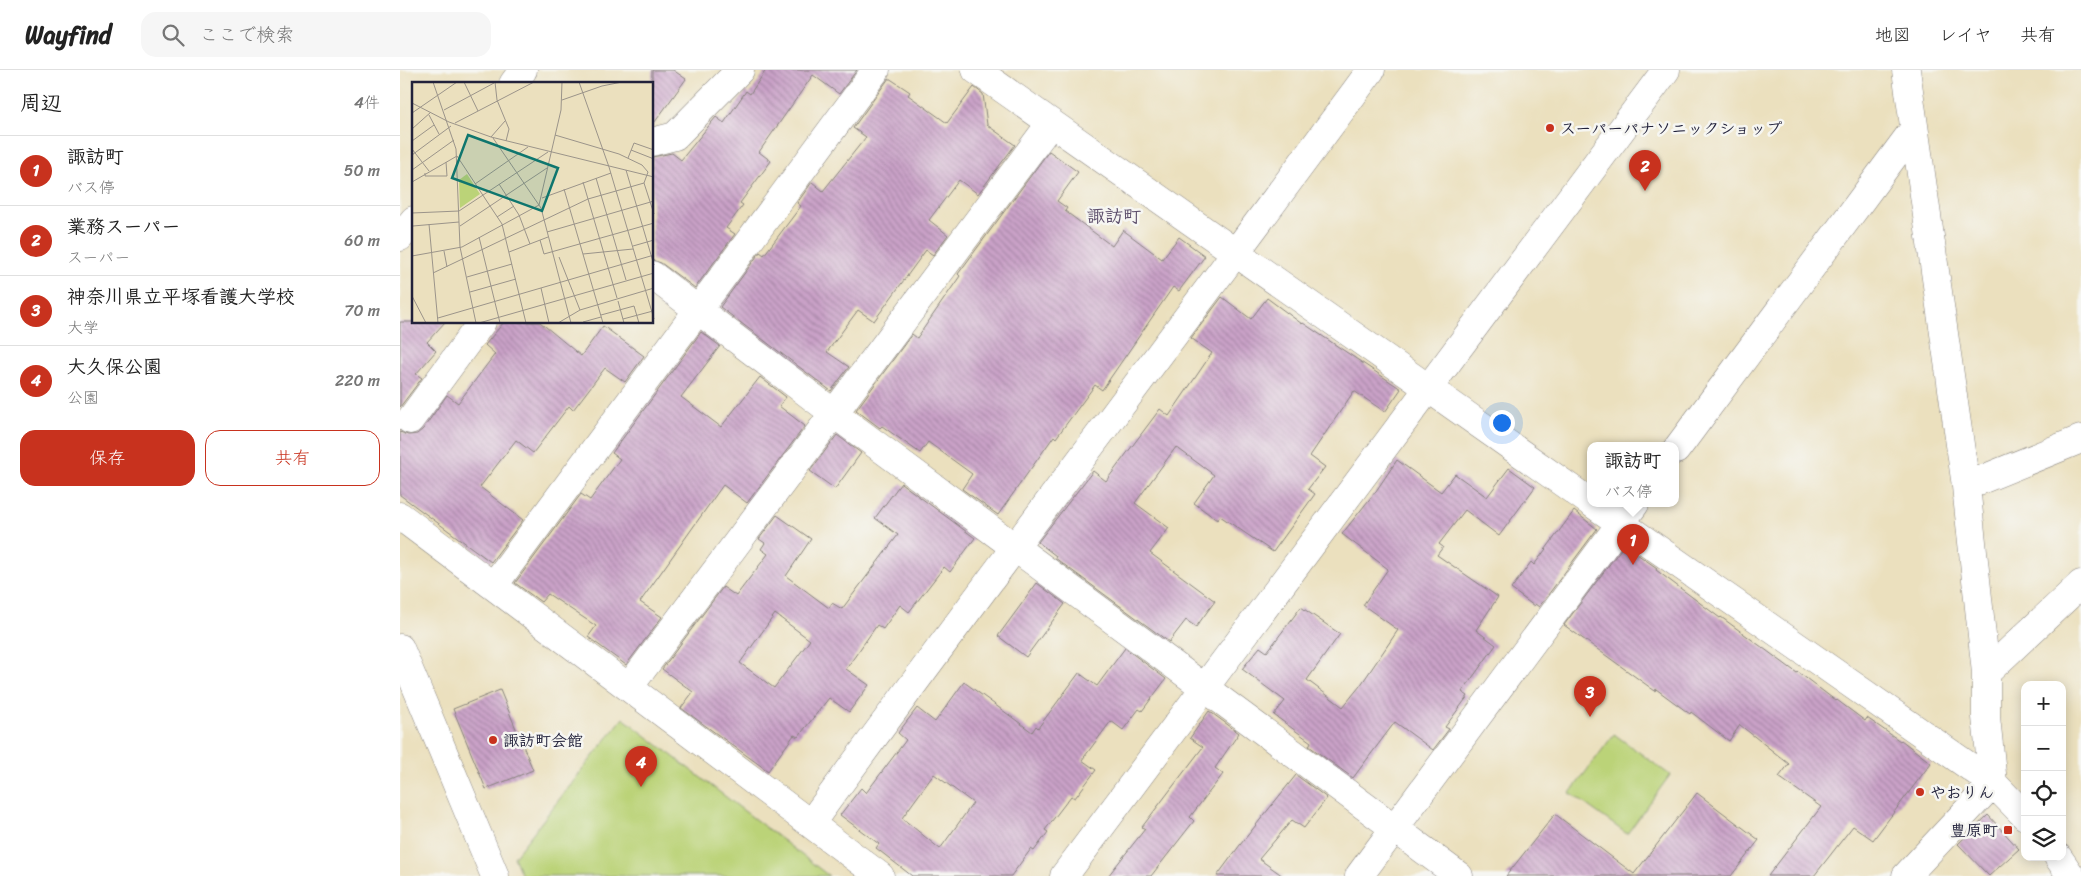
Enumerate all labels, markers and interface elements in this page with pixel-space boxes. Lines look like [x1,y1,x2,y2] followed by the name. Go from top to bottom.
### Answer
[141,12,491,57] search box
[25,14,111,56] text: Wayfind
[199,18,294,51] text: ここで検索
[1875,19,1911,51] text: 地図
[1939,19,1992,51] text: レイヤ
[2020,19,2056,51] text: 共有
[159,21,187,49] icon: search
[412,82,654,324] inset map
[20,84,62,122] text: 周辺
[354,88,380,117] text: 4件
[1560,114,1782,143] place label: スーパーパナソニックショップ
[1544,122,1556,134] marker: スーパーパナソニックショップ
[67,140,124,173] text: 諏訪町
[1629,150,1661,191] pin: 2
[33,156,39,185] text: 1
[344,156,380,185] text: 50 m
[67,173,115,202] text: バス停
[1087,200,1141,232] district label: 諏訪町
[67,210,180,243] text: 業務スーパー
[31,226,41,255] text: 2
[344,226,380,255] text: 60 m
[67,243,130,272] text: スーパー
[67,280,295,313] text: 神奈川県立平塚看護大学校
[32,296,40,325] text: 3
[344,296,380,325] text: 70 m
[67,313,99,342] text: 大学
[67,350,162,383] text: 大久保公園
[31,366,41,395] text: 4
[335,366,380,395] text: 220 m
[67,383,99,412] text: 公園
[1489,410,1515,436] your location
[20,430,195,486] button: 保存
[205,430,380,486] button: 共有
[1587,442,1679,507] popup
[1604,444,1662,477] text: 諏訪町
[1604,477,1653,506] text: バス停
[1617,524,1649,565] pin: 1
[1574,676,1606,717] pin: 3
[2021,681,2066,861] map controls
[2021,681,2066,726] button: +
[503,726,583,755] place label: 諏訪町会館
[2021,726,2066,771] button: −
[487,734,499,746] marker: 諏訪町会館
[625,746,657,787] pin: 4
[2021,771,2066,816] button: locate
[1930,778,1994,807] place label: やおりん
[1914,786,1926,798] marker: やおりん
[1950,816,1998,845] place label: 豊原町
[2021,816,2066,861] button: layers
[2002,824,2014,836] marker: 豊原町

